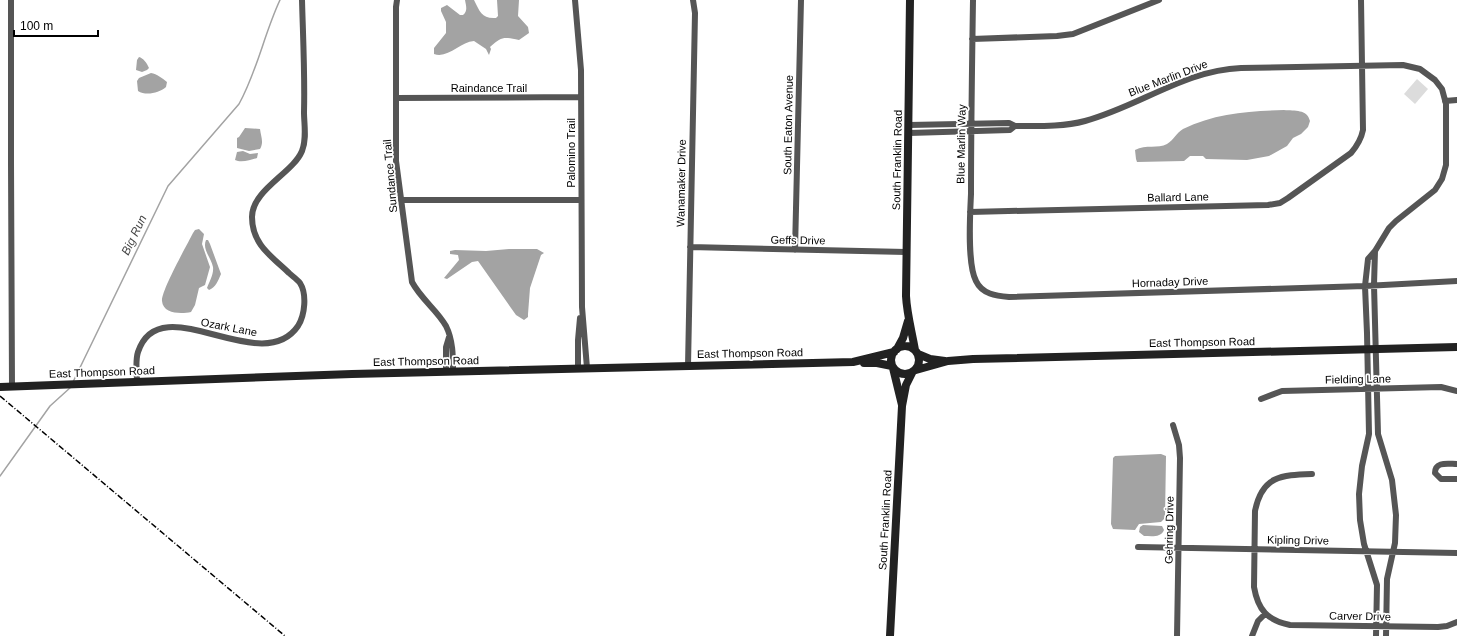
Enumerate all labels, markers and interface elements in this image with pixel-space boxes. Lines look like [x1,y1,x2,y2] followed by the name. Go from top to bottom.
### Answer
[14,12,98,38] scale bar
[20,19,53,33] text: 100 m
[1127,57,1209,99] street label: Blue Marlin Drive
[781,75,795,175] street label: South Eaton Avenue
[451,82,527,94] street label: Raindance Trail
[954,104,968,184] street label: Blue Marlin Way
[890,110,904,210] street label: South Franklin Road
[565,118,577,188] street label: Palomino Trail
[381,139,399,213] street label: Sundance Trail
[674,139,688,227] street label: Wanamaker Drive
[1147,190,1209,204] street label: Ballard Lane
[118,212,150,257] water label: Big Run
[770,234,826,246] street label: Geffs Drive
[1132,275,1208,289] street label: Hornaday Drive
[200,316,258,338] street label: Ozark Lane
[1149,335,1255,349] street label: East Thompson Road
[697,346,803,360] street label: East Thompson Road
[373,354,479,368] street label: East Thompson Road
[49,364,155,380] street label: East Thompson Road
[1325,372,1391,386] street label: Fielding Lane
[876,470,894,570] street label: South Franklin Road
[1162,496,1176,564] street label: Gehring Drive
[1267,533,1329,547] street label: Kipling Drive
[1329,609,1391,623] street label: Carver Drive

